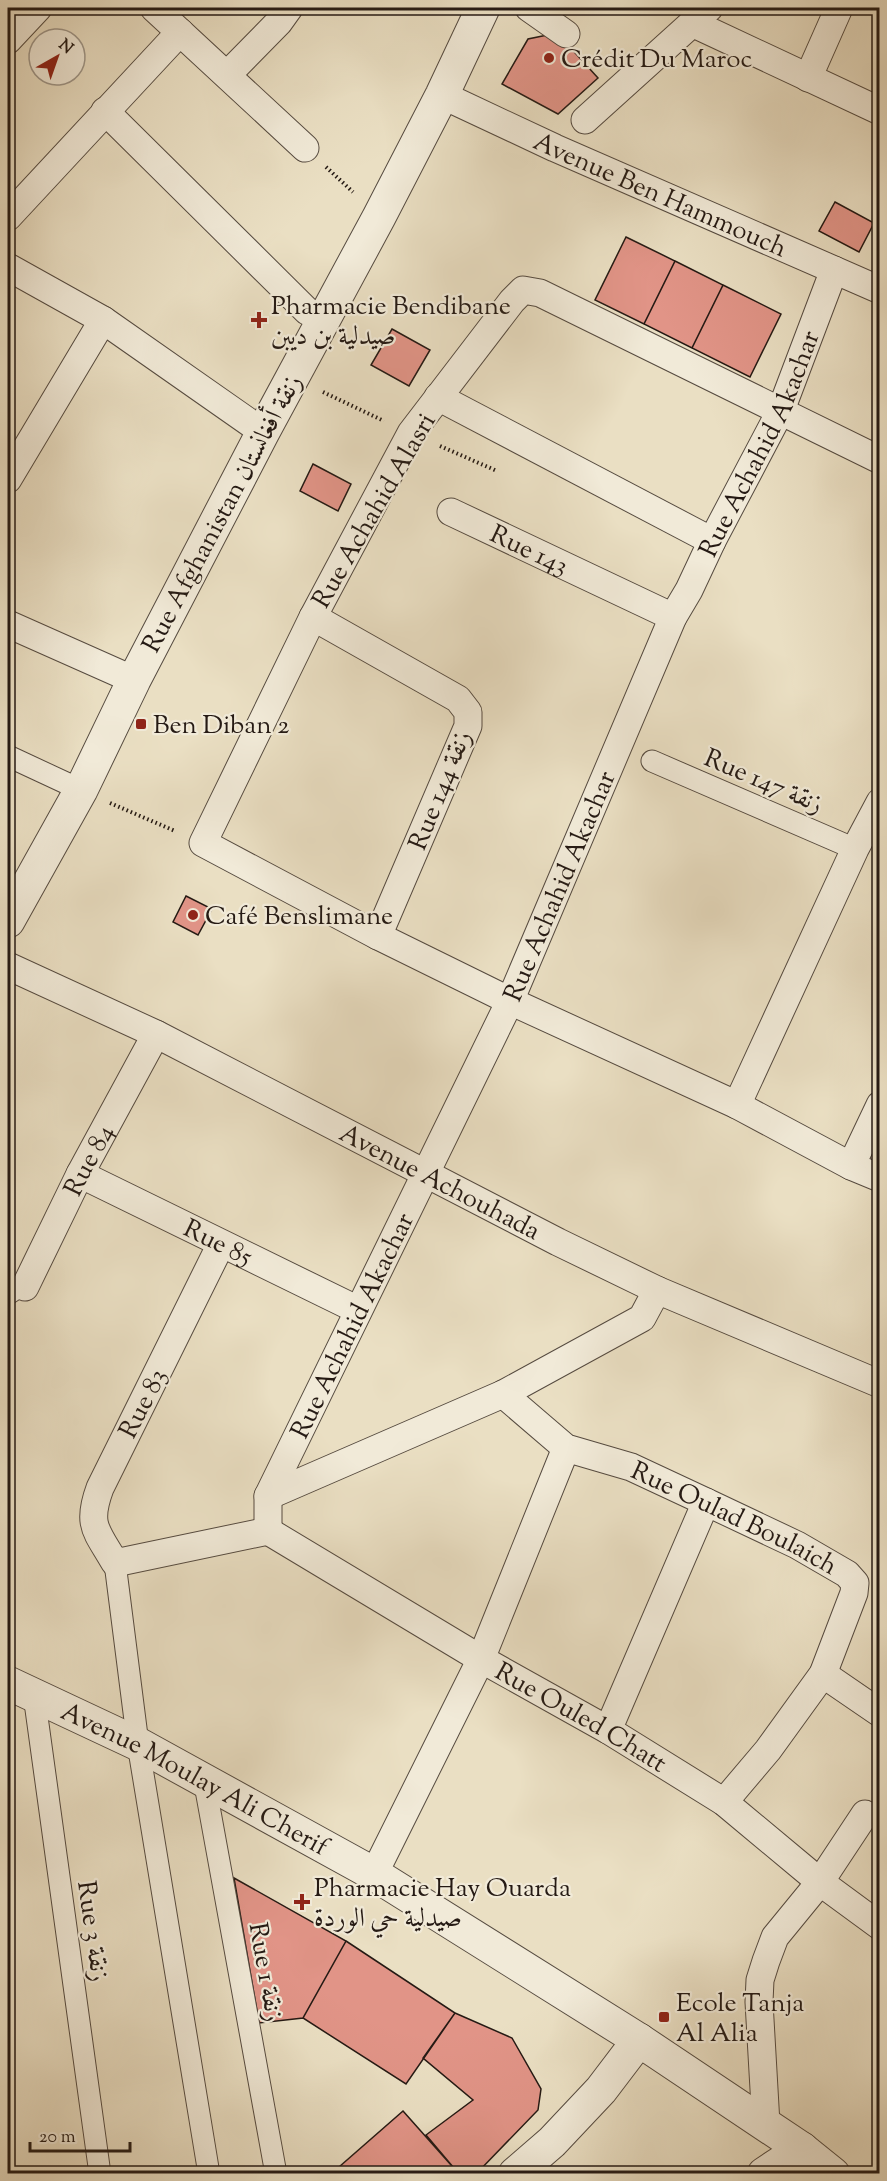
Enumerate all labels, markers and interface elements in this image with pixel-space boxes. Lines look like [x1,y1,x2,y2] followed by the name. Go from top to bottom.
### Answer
[27,27,87,87] north arrow
[53,35,77,60] text: N
[561,42,752,79] place label: Crédit Du Maroc
[542,51,556,65] marker: Crédit Du Maroc
[527,124,792,268] street label: Avenue Ben Hammouch
[271,289,511,356] place label: Pharmacie Bendibane صيدلية بن ديبن
[252,313,266,327] marker: Pharmacie Bendibane صيدلية بن ديبن
[691,326,830,564] street label: Rue Achahid Akachar
[133,368,312,660] street label: Rue Afghanistan زنقة أفغانستان
[304,407,446,616] street label: Rue Achahid Alasri
[483,517,574,586] street label: Rue 143
[153,708,289,745] place label: Ben Diban 2
[134,717,148,731] marker: Ben Diban 2
[401,726,482,856] street label: Rue 144 زنقة
[698,741,828,824] street label: Rue 147 زنقة
[496,766,627,1008] street label: Rue Achahid Akachar
[205,899,393,936] place label: Café Benslimane
[186,908,200,922] marker: Café Benslimane
[332,1116,546,1251] street label: Avenue Achouhada
[56,1118,124,1203] street label: Rue 84
[283,1207,425,1446] street label: Rue Achahid Akachar
[177,1211,258,1277] street label: Rue 85
[111,1363,178,1446] street label: Rue 83
[624,1453,844,1586] street label: Rue Oulad Boulaich
[487,1654,673,1783] street label: Rue Ouled Chatt
[54,1694,335,1867] street label: Avenue Moulay Ali Cherif
[314,1871,571,1939] place label: Pharmacie Hay Ouarda صيدلية حي الوردة
[66,1878,117,1984] street label: Rue 3 زنقة
[295,1895,309,1909] marker: Pharmacie Hay Ouarda صيدلية حي الوردة
[238,1920,291,2025] street label: Rue 1 زنقة
[676,1986,804,2053] place label: Ecole Tanja Al Alia
[657,2010,671,2024] marker: Ecole Tanja Al Alia
[30,2115,130,2153] scale bar
[39,2125,76,2151] text: 20 m

